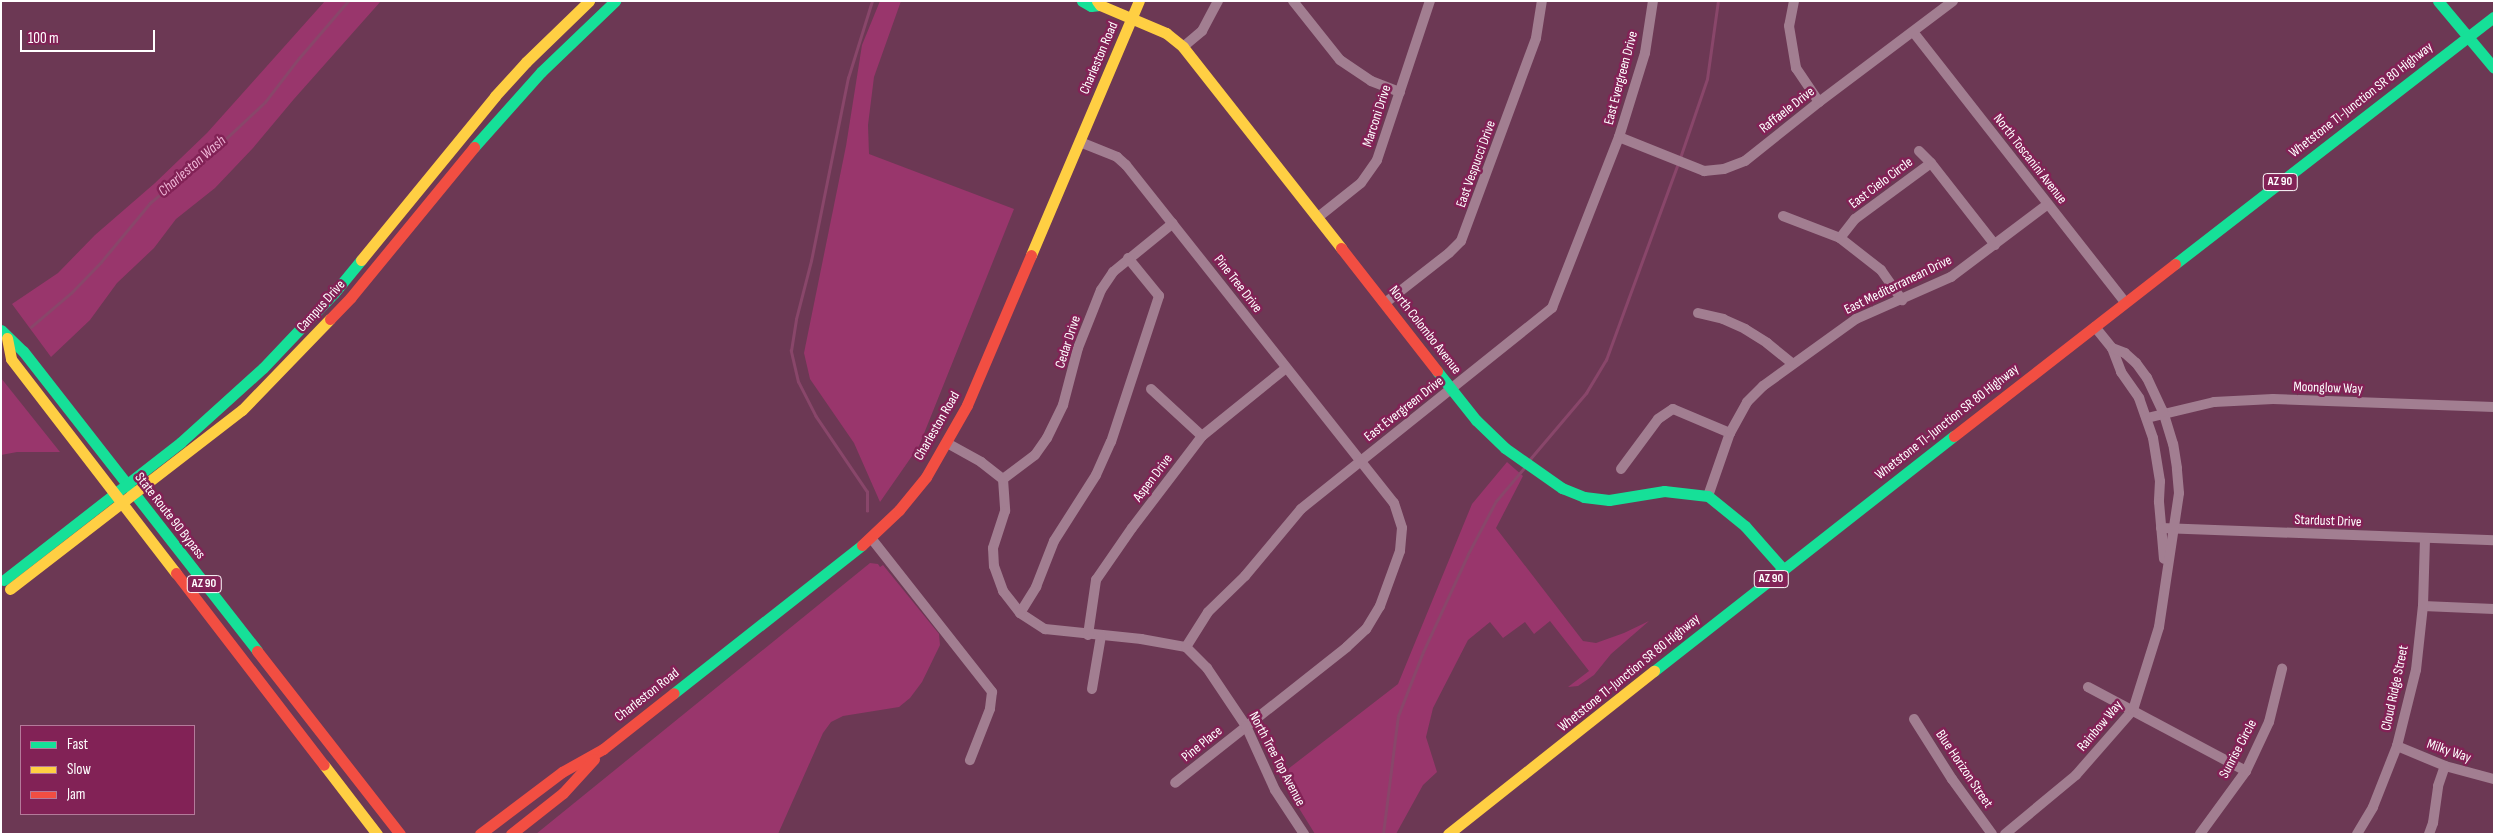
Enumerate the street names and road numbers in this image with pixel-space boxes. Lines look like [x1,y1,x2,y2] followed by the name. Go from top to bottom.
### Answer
[1076,19,1122,97] street label: Charleston Road
[1600,29,1642,127] street label: East Evergreen Drive
[2286,39,2436,161] street label: Whetstone TI-Junction SR 80 Highway
[1359,83,1395,149] street label: Marconi Drive
[1756,83,1818,137] street label: Raffaele Drive
[1990,111,2070,207] street label: North Toscanini Avenue
[1453,118,1499,210] street label: East Vespucci Drive
[1846,154,1916,212] street label: East Cielo Circle
[2262,172,2298,192] road number: AZ 90
[1210,252,1266,316] street label: Pine Tree Drive
[1842,252,1954,318] street label: East Mediterranean Drive
[293,276,349,336] street label: Campus Drive
[1385,282,1465,378] street label: North Colombo Avenue
[1052,314,1084,370] street label: Cedar Drive
[1872,361,2022,483] street label: Whetstone TI-Junction SR 80 Highway
[1361,373,1447,445] street label: East Evergreen Drive
[2293,378,2363,398] street label: Moonglow Way
[910,388,964,464] street label: Charleston Road
[1130,451,1176,505] street label: Aspen Drive
[131,470,209,562] street label: State Route 90 Bypass
[2294,511,2362,531] street label: Stardust Drive
[1754,570,1788,588] road number: AZ 90
[186,574,222,594] road number: AZ 90
[1555,611,1703,735] street label: Whetstone TI-Junction SR 80 Highway
[2378,644,2412,732] street label: Cloud Ridge Street
[612,665,682,725] street label: Charleston Road
[2074,697,2126,755] street label: Rainbow Way
[1245,709,1309,809] street label: North Tree Top Avenue
[2215,717,2261,781] street label: Sunrise Circle
[1178,723,1226,765] street label: Pine Place
[1932,727,1996,811] street label: Blue Horizon Street
[2425,736,2473,766] street label: Milky Way

